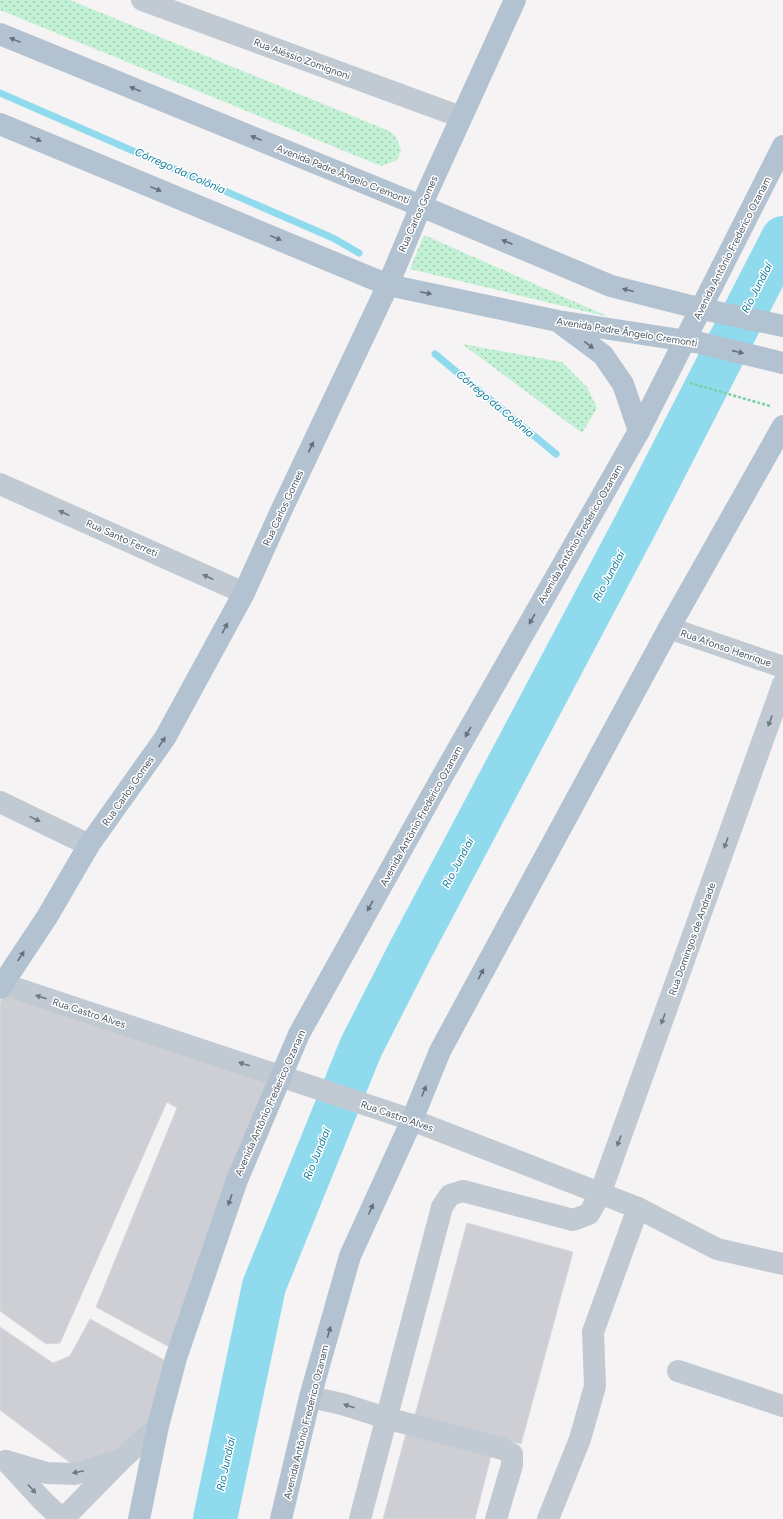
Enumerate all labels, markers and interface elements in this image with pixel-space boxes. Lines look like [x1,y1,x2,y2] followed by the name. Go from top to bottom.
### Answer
[252,35,352,83] street label: Rua Aléssio Zomignoni
[9,37,20,43] one-way arrow
[129,86,141,92] one-way arrow
[249,135,261,141] one-way arrow
[31,136,42,142] one-way arrow
[274,141,412,207] street label: Avenida Padre Ângelo Cremonti
[133,145,228,197] water label: Córrego da Colônia
[395,173,441,254] street label: Rua Carlos Gomes
[690,174,774,322] street label: Avenida Antônio Frederico Ozanam
[151,186,163,192] one-way arrow
[271,236,283,242] one-way arrow
[501,239,513,245] one-way arrow
[739,259,776,315] water label: Rio Jundiaí
[622,287,634,293] one-way arrow
[420,290,432,296] one-way arrow
[556,314,698,350] street label: Avenida Padre Ângelo Cremonti
[583,340,594,349] one-way arrow
[732,350,744,356] one-way arrow
[454,368,537,441] water label: Córrego da Colônia
[308,442,314,453] one-way arrow
[535,462,625,606] street label: Avenida Antônio Frederico Ozanam
[260,468,306,548] street label: Rua Carlos Gomes
[58,509,70,516] one-way arrow
[84,516,160,560] street label: Rua Santo Ferreti
[590,548,628,603] water label: Rio Jundiaí
[203,574,214,580] one-way arrow
[529,613,536,625] one-way arrow
[222,622,228,634] one-way arrow
[679,626,774,670] street label: Rua Afonso Henrique
[766,715,772,727] one-way arrow
[464,726,471,738] one-way arrow
[159,736,166,748] one-way arrow
[377,744,465,888] street label: Avenida Antônio Frederico Ozanam
[99,753,157,828] street label: Rua Carlos Gomes
[29,816,41,822] one-way arrow
[439,835,477,890] water label: Rio Jundiaí
[723,838,729,850] one-way arrow
[666,880,719,997] street label: Rua Domingos de Andrade
[367,900,373,912] one-way arrow
[18,950,25,961] one-way arrow
[478,968,484,980] one-way arrow
[34,994,46,1000] one-way arrow
[51,995,127,1031] street label: Rua Castro Alves
[660,1013,666,1025] one-way arrow
[232,1028,308,1178] street label: Avenida Antônio Frederico Ozanam
[238,1061,250,1067] one-way arrow
[421,1084,427,1096] one-way arrow
[359,1097,435,1135] street label: Rua Castro Alves
[301,1125,334,1182] water label: Rio Jundiaí
[616,1135,622,1147] one-way arrow
[227,1194,233,1206] one-way arrow
[368,1204,374,1215] one-way arrow
[326,1326,332,1338] one-way arrow
[281,1344,331,1500] street label: Avenida Antônio Frederico Ozanam
[343,1403,355,1409] one-way arrow
[214,1435,238,1492] water label: Rio Jundiaí
[72,1470,84,1476] one-way arrow
[27,1485,36,1494] one-way arrow

